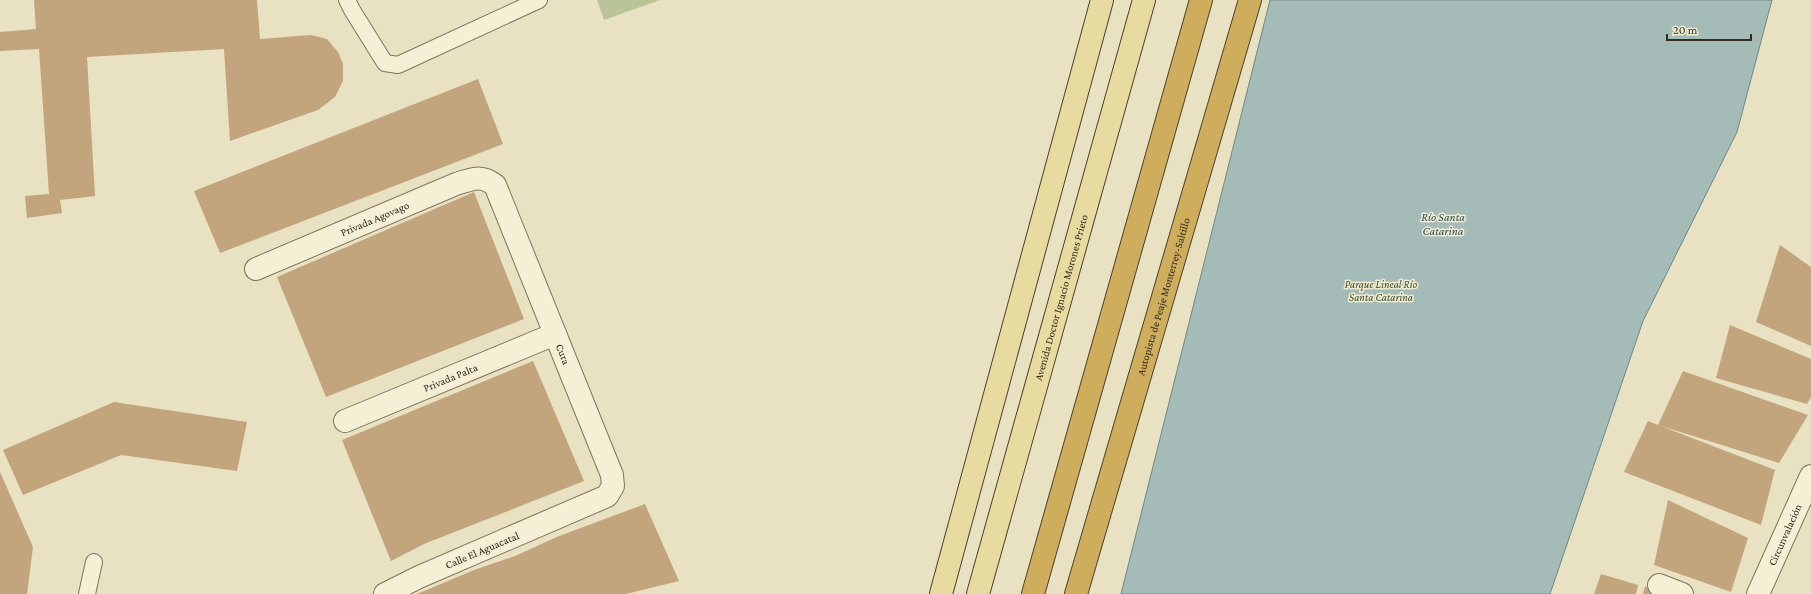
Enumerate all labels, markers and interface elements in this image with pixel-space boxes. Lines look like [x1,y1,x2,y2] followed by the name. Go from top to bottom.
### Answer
[1667,16,1751,42] scale bar
[1673,23,1698,37] text: 20 m
[339,199,411,238] street label: Privada Agovago
[1421,210,1465,238] water label: Río Santa Catarina
[1032,212,1090,382] street label: Avenida Doctor Ignacio Morones Prieto
[1134,216,1192,377] street label: Autopista de Peaje Monterrey-Saltillo
[1345,278,1418,303] park label: Parque Lineal Río Santa Catarina
[554,342,573,366] street label: Cura
[421,361,479,394] street label: Privada Palta
[1766,502,1804,567] street label: Circunvalación
[443,529,521,572] street label: Calle El Aguacatal

